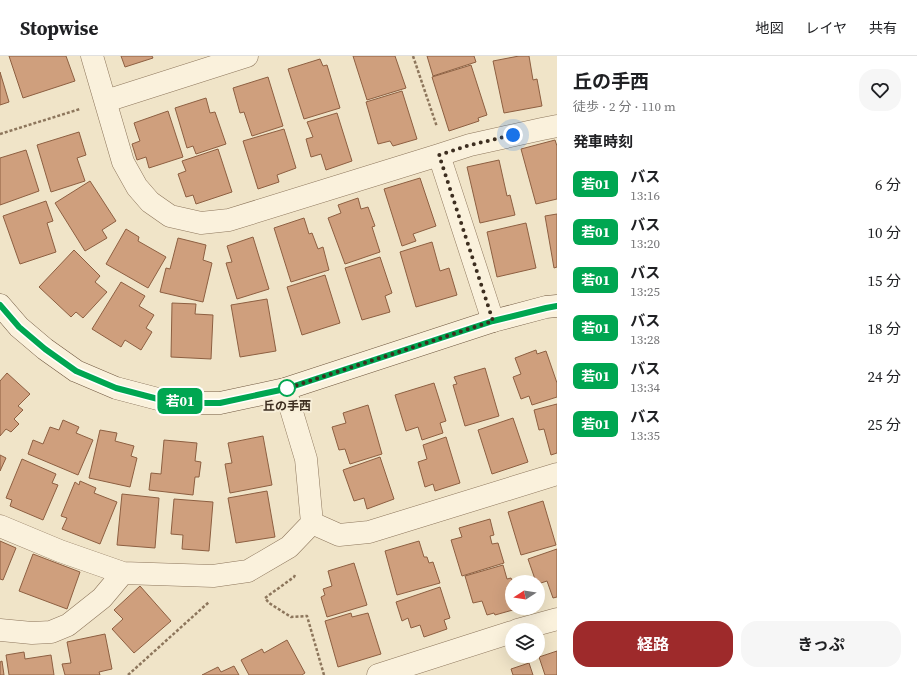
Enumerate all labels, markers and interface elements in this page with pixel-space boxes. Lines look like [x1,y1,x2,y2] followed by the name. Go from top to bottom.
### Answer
[20,15,98,41] text: Stopwise
[755,18,783,38] text: 地図
[805,18,847,38] text: レイヤ
[869,18,897,38] text: 共有
[573,68,649,94] text: 丘の手西
[859,69,901,111] button: heart
[573,98,676,115] text: 徒歩 · 2 分 · 110 m
[503,125,523,145] your location
[573,131,633,152] text: 発車時刻
[630,166,660,187] text: バス
[581,174,610,194] text: 若01
[875,174,901,195] text: 6 分
[630,187,660,204] text: 13:16
[630,214,660,235] text: バス
[581,222,610,242] text: 若01
[868,222,901,243] text: 10 分
[630,235,660,252] text: 13:20
[630,262,660,283] text: バス
[581,270,610,290] text: 若01
[868,270,901,291] text: 15 分
[630,283,660,300] text: 13:25
[630,310,660,331] text: バス
[581,318,610,338] text: 若01
[868,318,901,339] text: 18 分
[630,331,660,348] text: 13:28
[630,358,660,379] text: バス
[581,366,610,386] text: 若01
[868,366,901,387] text: 24 分
[278,379,296,397] marker: 丘の手西
[630,379,660,396] text: 13:34
[157,388,203,414] line badge: 若01
[165,391,195,411] text: 若01
[263,398,311,414] place label: 丘の手西
[630,406,660,427] text: バス
[581,414,610,434] text: 若01
[868,414,901,435] text: 25 分
[630,427,660,444] text: 13:35
[505,575,545,615] north arrow
[505,575,545,663] map controls
[573,621,733,667] button: 経路
[741,621,901,667] button: きっぷ
[505,623,545,663] button: layers

